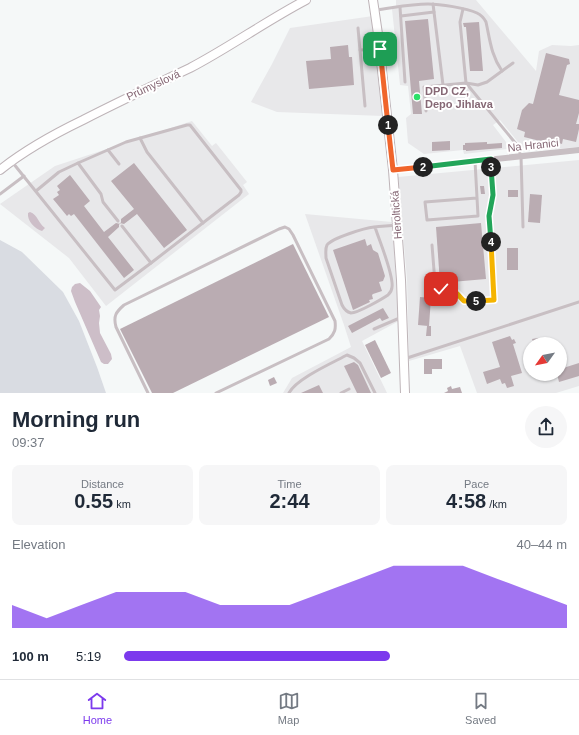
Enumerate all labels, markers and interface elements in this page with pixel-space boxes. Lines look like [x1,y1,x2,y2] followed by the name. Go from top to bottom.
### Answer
[363,32,397,66] pin
[369,38,391,60] icon: arrive
[124,67,182,103] street label: Průmyslová
[425,85,494,110] place label: DPD CZ, Depo Jihlava
[412,92,422,102] marker: DPD CZ, Depo Jihlava
[378,115,398,135] pin: 1
[385,119,391,131] text: 1
[507,136,559,154] street label: Na Hranici
[413,157,433,177] pin: 2
[481,157,501,177] pin: 3
[420,161,426,173] text: 2
[488,161,494,173] text: 3
[388,189,404,240] street label: Heroltická
[481,232,501,252] pin: 4
[488,236,494,248] text: 4
[424,272,458,306] pin
[430,278,452,300] icon: check
[466,291,486,311] pin: 5
[473,295,479,307] text: 5
[523,337,567,381] north arrow
[523,337,567,381] map controls
[525,406,567,448] button: share
[12,407,140,432] text: Morning run
[12,435,45,450] text: 09:37
[81,478,124,490] text: Distance
[277,478,302,490] text: Time
[464,478,489,490] text: Pace
[74,490,113,512] text: 0.55
[269,490,310,512] text: 2:44
[446,490,486,512] text: 4:58
[113,498,131,510] text: km
[486,498,507,510] text: /km
[12,537,65,552] text: Elevation
[516,537,567,552] text: 40–44 m
[12,649,49,664] text: 100 m
[76,649,101,664] text: 5:19
[83,690,112,726] tab: Home
[278,690,300,726] tab: Map
[465,690,496,726] tab: Saved

